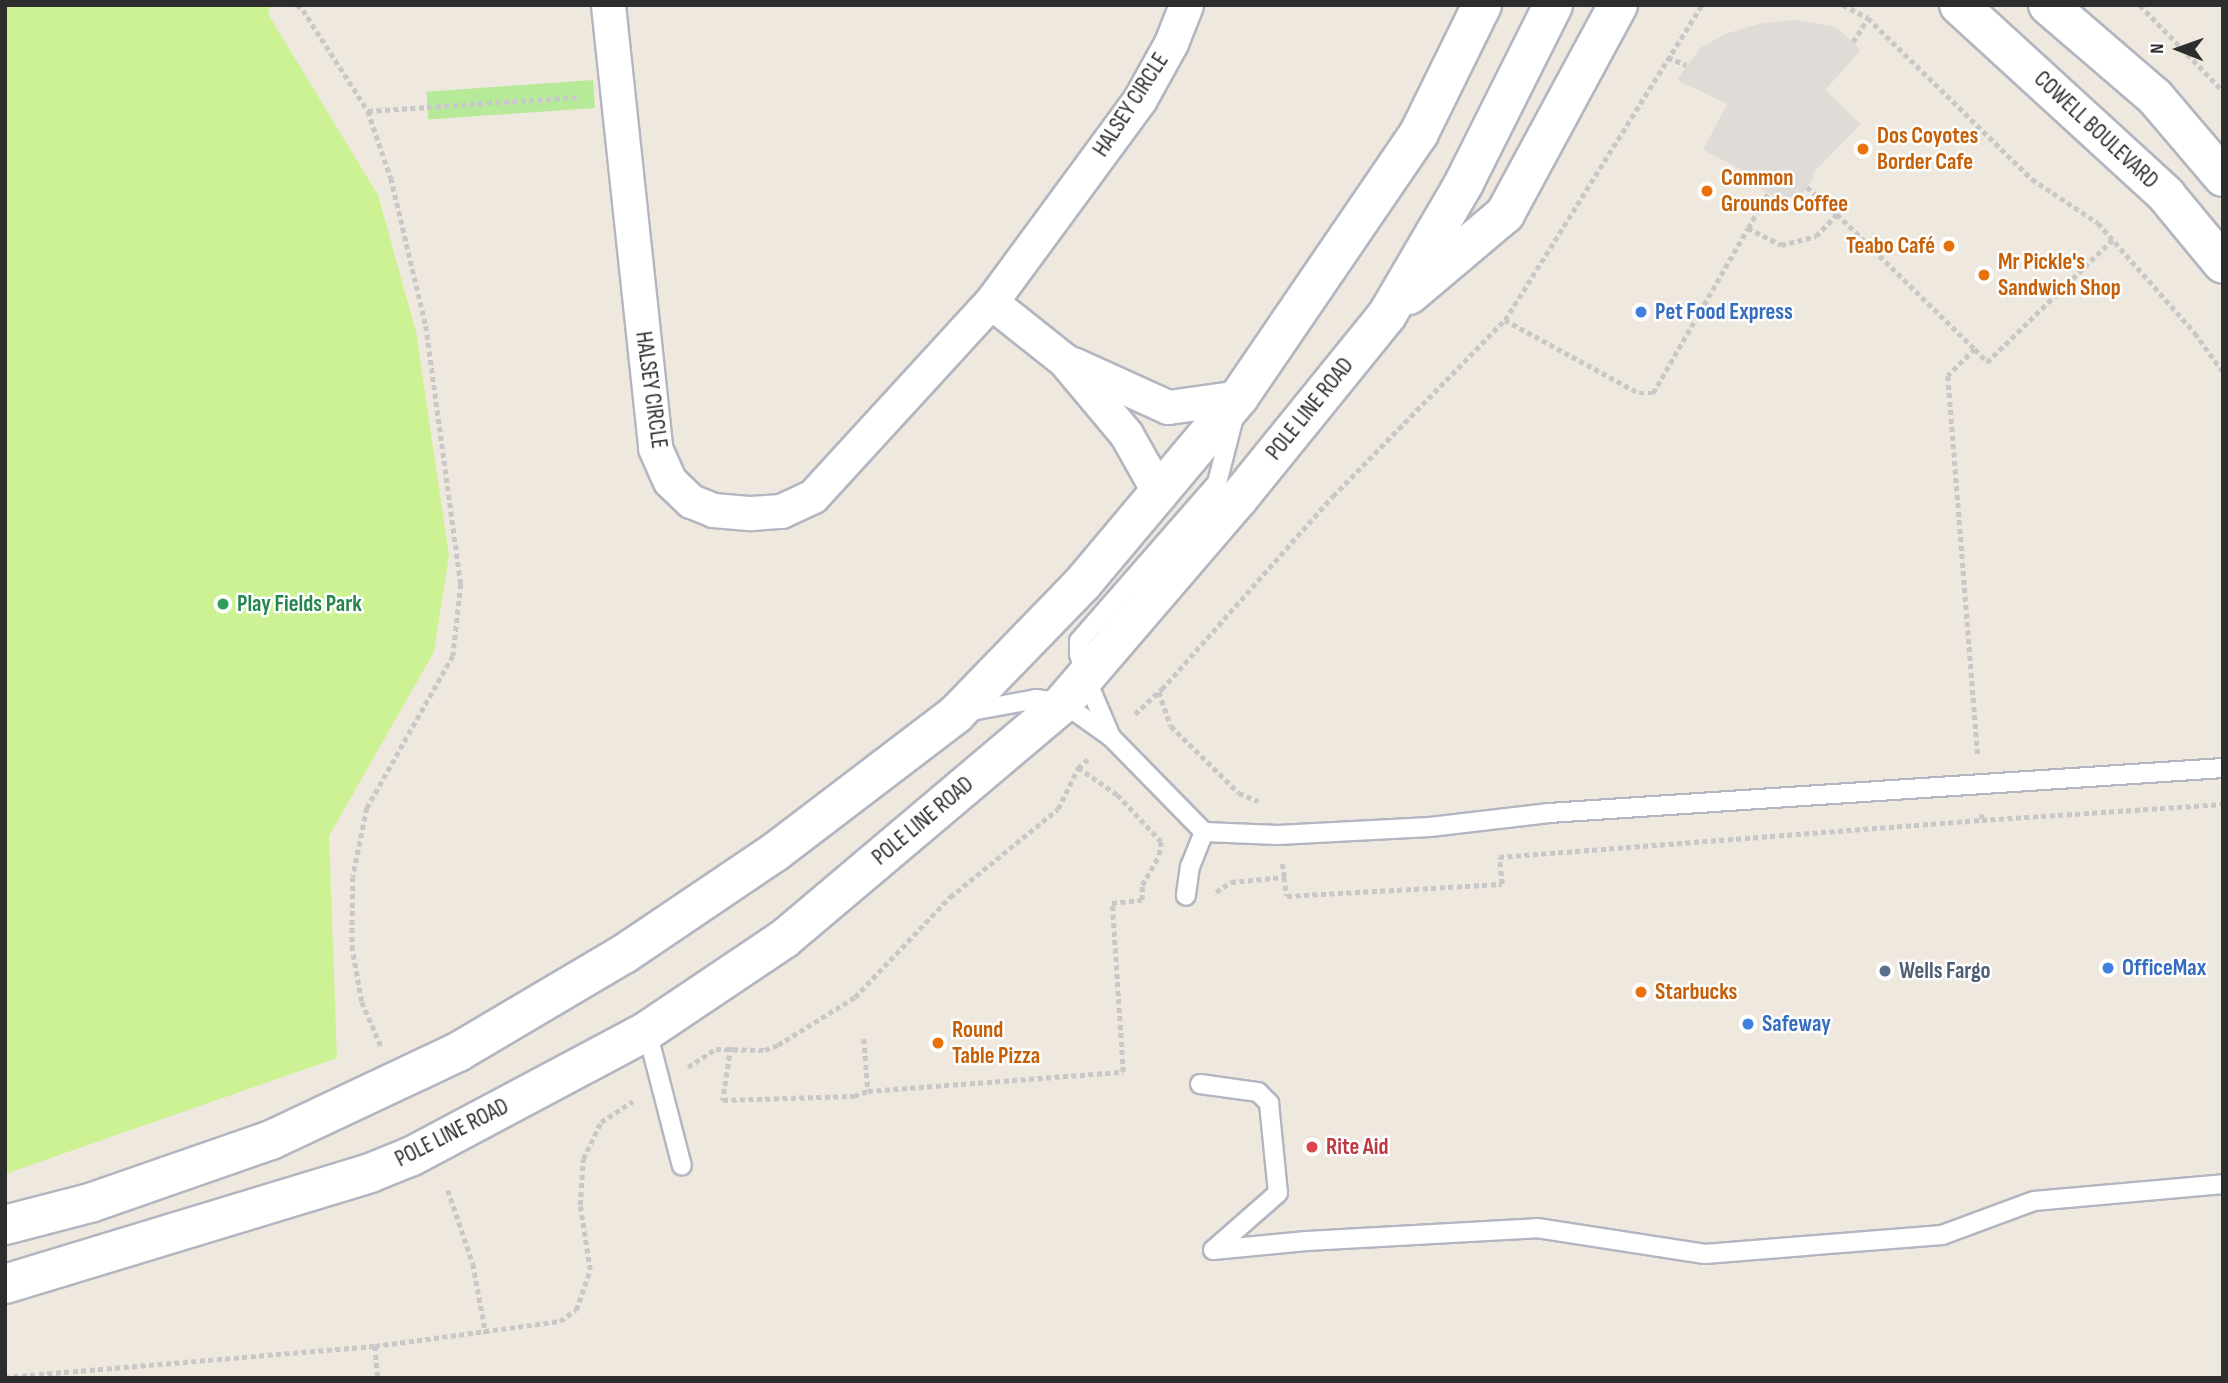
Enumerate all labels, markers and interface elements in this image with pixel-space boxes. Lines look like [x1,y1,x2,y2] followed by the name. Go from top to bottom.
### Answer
[2144,14,2214,84] north arrow
[2146,43,2169,54] text: N
[1087,48,1175,162] street label: HALSEY CIRCLE
[2028,65,2164,195] street label: COWELL BOULEVARD
[1877,122,1978,176] place label: Dos Coyotes Border Cafe
[1855,141,1871,157] marker: Dos Coyotes Border Cafe
[1721,164,1848,218] place label: Common Grounds Coffee
[1699,183,1715,199] marker: Common Grounds Coffee
[1846,232,1935,260] place label: Teabo Café
[1941,238,1957,254] marker: Teabo Café
[1998,248,2121,302] place label: Mr Pickle's Sandwich Shop
[1976,267,1992,283] marker: Mr Pickle's Sandwich Shop
[1655,298,1793,326] place label: Pet Food Express
[1633,304,1649,320] marker: Pet Food Express
[629,330,673,450] street label: HALSEY CIRCLE
[1260,352,1360,466] street label: POLE LINE ROAD
[237,590,362,618] place label: Play Fields Park
[215,596,231,612] marker: Play Fields Park
[867,771,979,871] street label: POLE LINE ROAD
[2122,954,2206,982] place label: OfficeMax
[1899,957,1991,985] place label: Wells Fargo
[2100,960,2116,976] marker: OfficeMax
[1877,963,1893,979] marker: Wells Fargo
[1655,978,1737,1006] place label: Starbucks
[1633,984,1649,1000] marker: Starbucks
[1762,1010,1831,1038] place label: Safeway
[952,1016,1040,1070] place label: Round Table Pizza
[1740,1016,1756,1032] marker: Safeway
[930,1035,946,1051] marker: Round Table Pizza
[391,1093,513,1173] street label: POLE LINE ROAD
[1326,1133,1388,1161] place label: Rite Aid
[1304,1139,1320,1155] marker: Rite Aid

